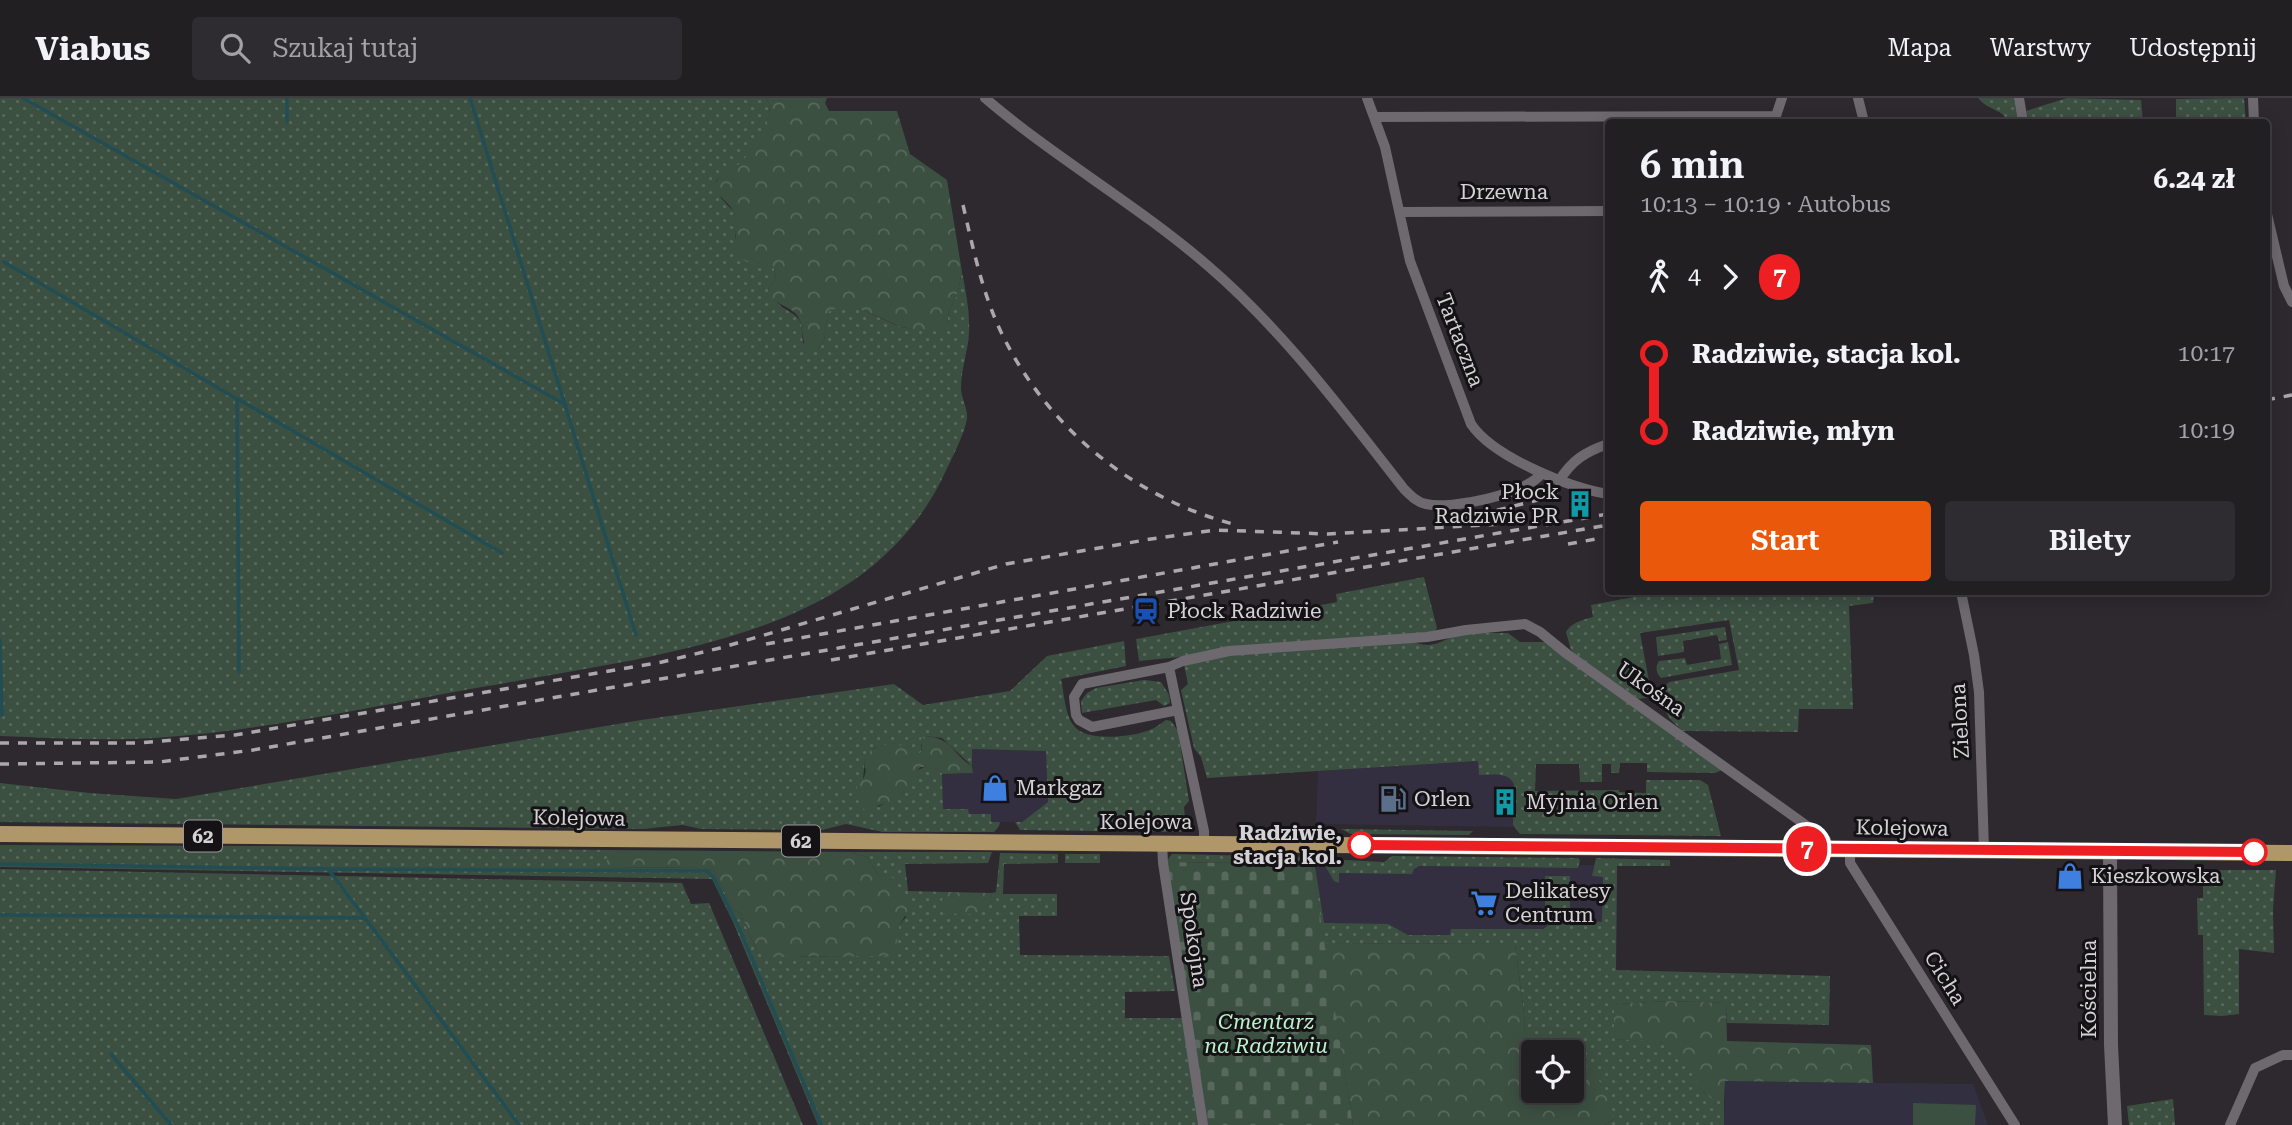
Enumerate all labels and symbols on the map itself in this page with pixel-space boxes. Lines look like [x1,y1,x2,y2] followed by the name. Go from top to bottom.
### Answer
[1460,180,1549,204] street label: Drzewna
[1431,290,1489,391] street label: Tartaczna
[1435,480,1559,528] place label: Płock Radziwie PR
[1565,489,1595,519] building icon: Płock Radziwie PR
[1131,596,1161,626] station icon: Płock Radziwie
[1167,599,1321,623] place label: Płock Radziwie
[1612,657,1690,721] street label: Ukośna
[1946,682,1974,759] street label: Zielona
[980,773,1010,803] shop icon: Markgaz
[1016,776,1102,800] place label: Markgaz
[1378,784,1408,814] fuel station icon: Orlen
[1414,787,1471,811] place label: Orlen
[1490,787,1520,817] building icon: Myjnia Orlen
[1526,790,1659,814] place label: Myjnia Orlen
[532,805,626,831] street label: Kolejowa
[1100,810,1193,834] street label: Kolejowa
[1855,815,1949,841] street label: Kolejowa
[184,820,222,852] road number: 62
[1233,821,1342,869] place label: Radziwie, stacja kol.
[782,826,820,856] road number: 62
[1784,826,1830,872] line badge: 7
[1348,832,1374,858] marker: Radziwie, stacja kol.
[2241,839,2267,865] unlabelled marker
[2055,861,2085,891] shop icon: Kieszkowska
[2091,864,2221,888] place label: Kieszkowska
[1505,879,1612,927] place label: Delikatesy Centrum
[1469,888,1499,918] supermarket icon: Delikatesy Centrum
[1175,891,1213,990] street label: Spokojna
[2077,939,2101,1038] street label: Kościelna
[1919,947,1971,1010] street label: Cicha
[1204,1010,1328,1058] park label: Cmentarz na Radziwiu

